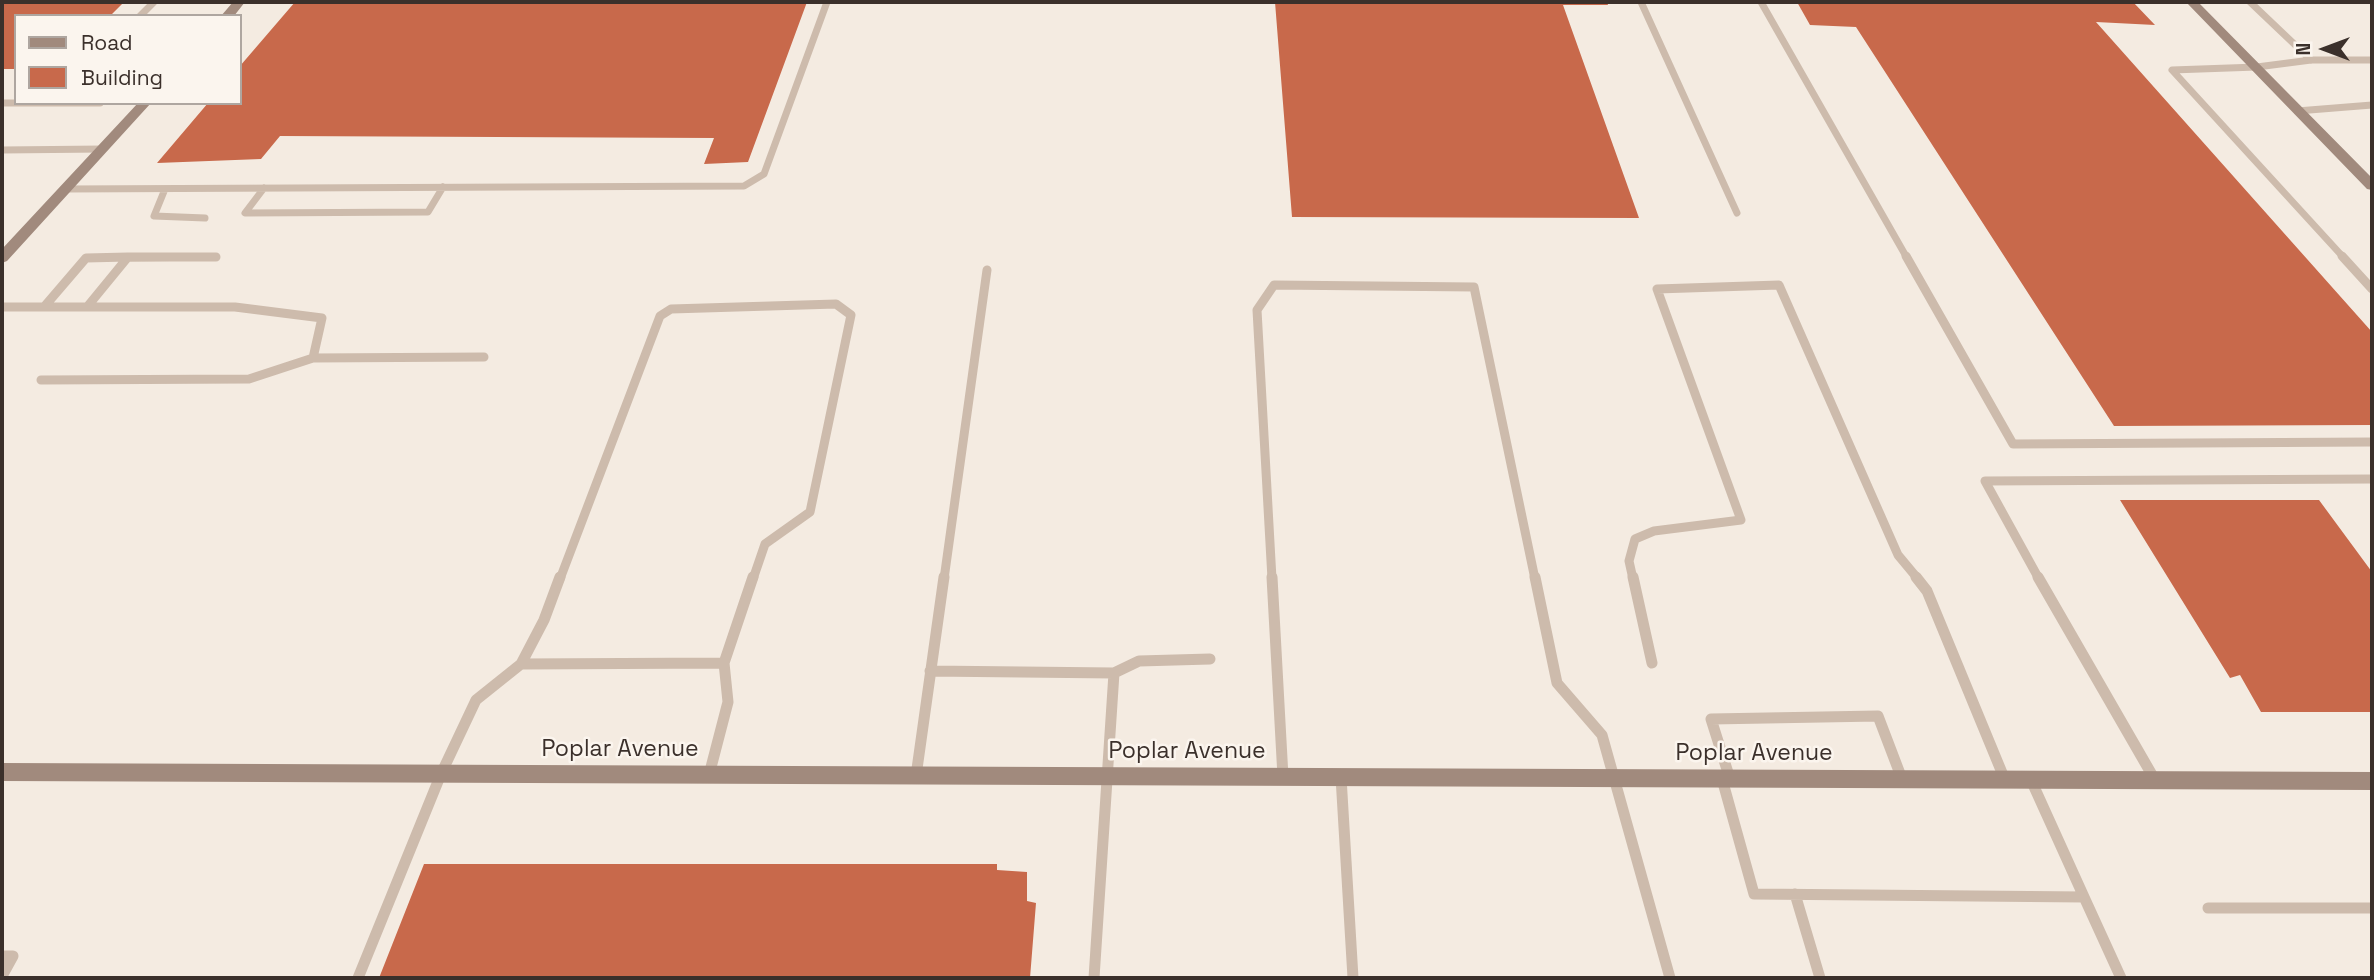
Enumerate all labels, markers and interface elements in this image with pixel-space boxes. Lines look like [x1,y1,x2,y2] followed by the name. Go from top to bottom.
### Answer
[14,14,242,105] legend
[2290,14,2360,84] north arrow
[81,29,133,56] text: Road
[2291,43,2316,55] text: N
[81,64,163,91] text: Building
[541,736,699,764] street label: Poplar Avenue
[1108,738,1266,766] street label: Poplar Avenue
[1675,740,1833,768] street label: Poplar Avenue

